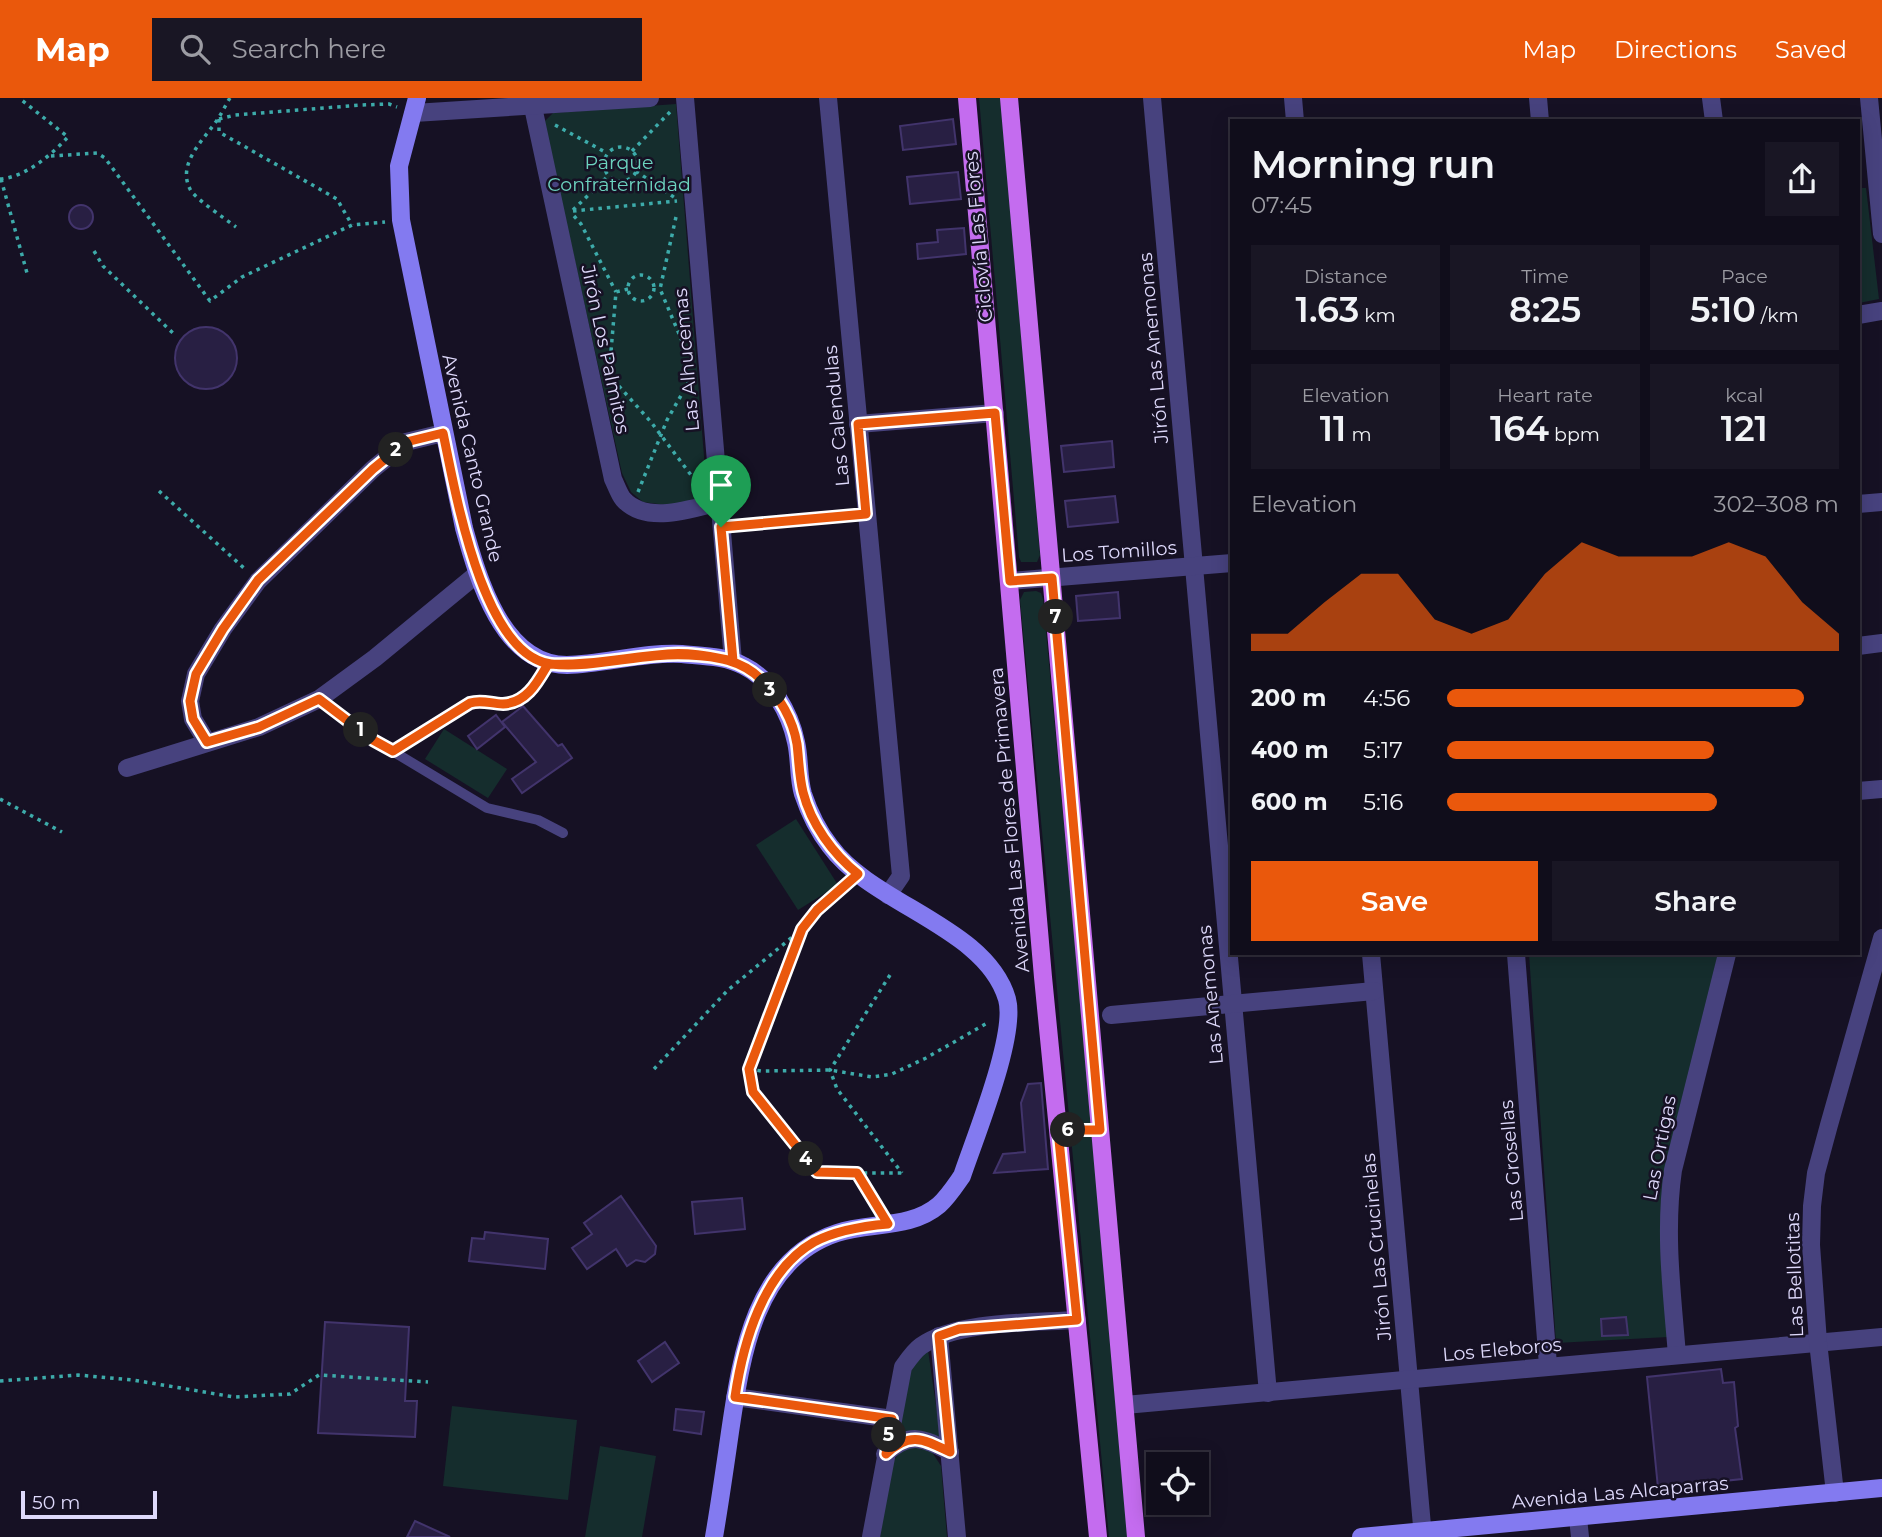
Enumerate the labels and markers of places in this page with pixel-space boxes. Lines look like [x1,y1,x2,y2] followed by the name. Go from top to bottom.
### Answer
[378,432,414,468] pin: 2
[691,455,751,527] pin
[1038,600,1074,634] pin: 7
[752,672,788,708] pin: 3
[344,712,378,748] pin: 1
[1050,1112,1086,1148] pin: 6
[788,1142,824,1176] pin: 4
[872,1418,906,1452] pin: 5

